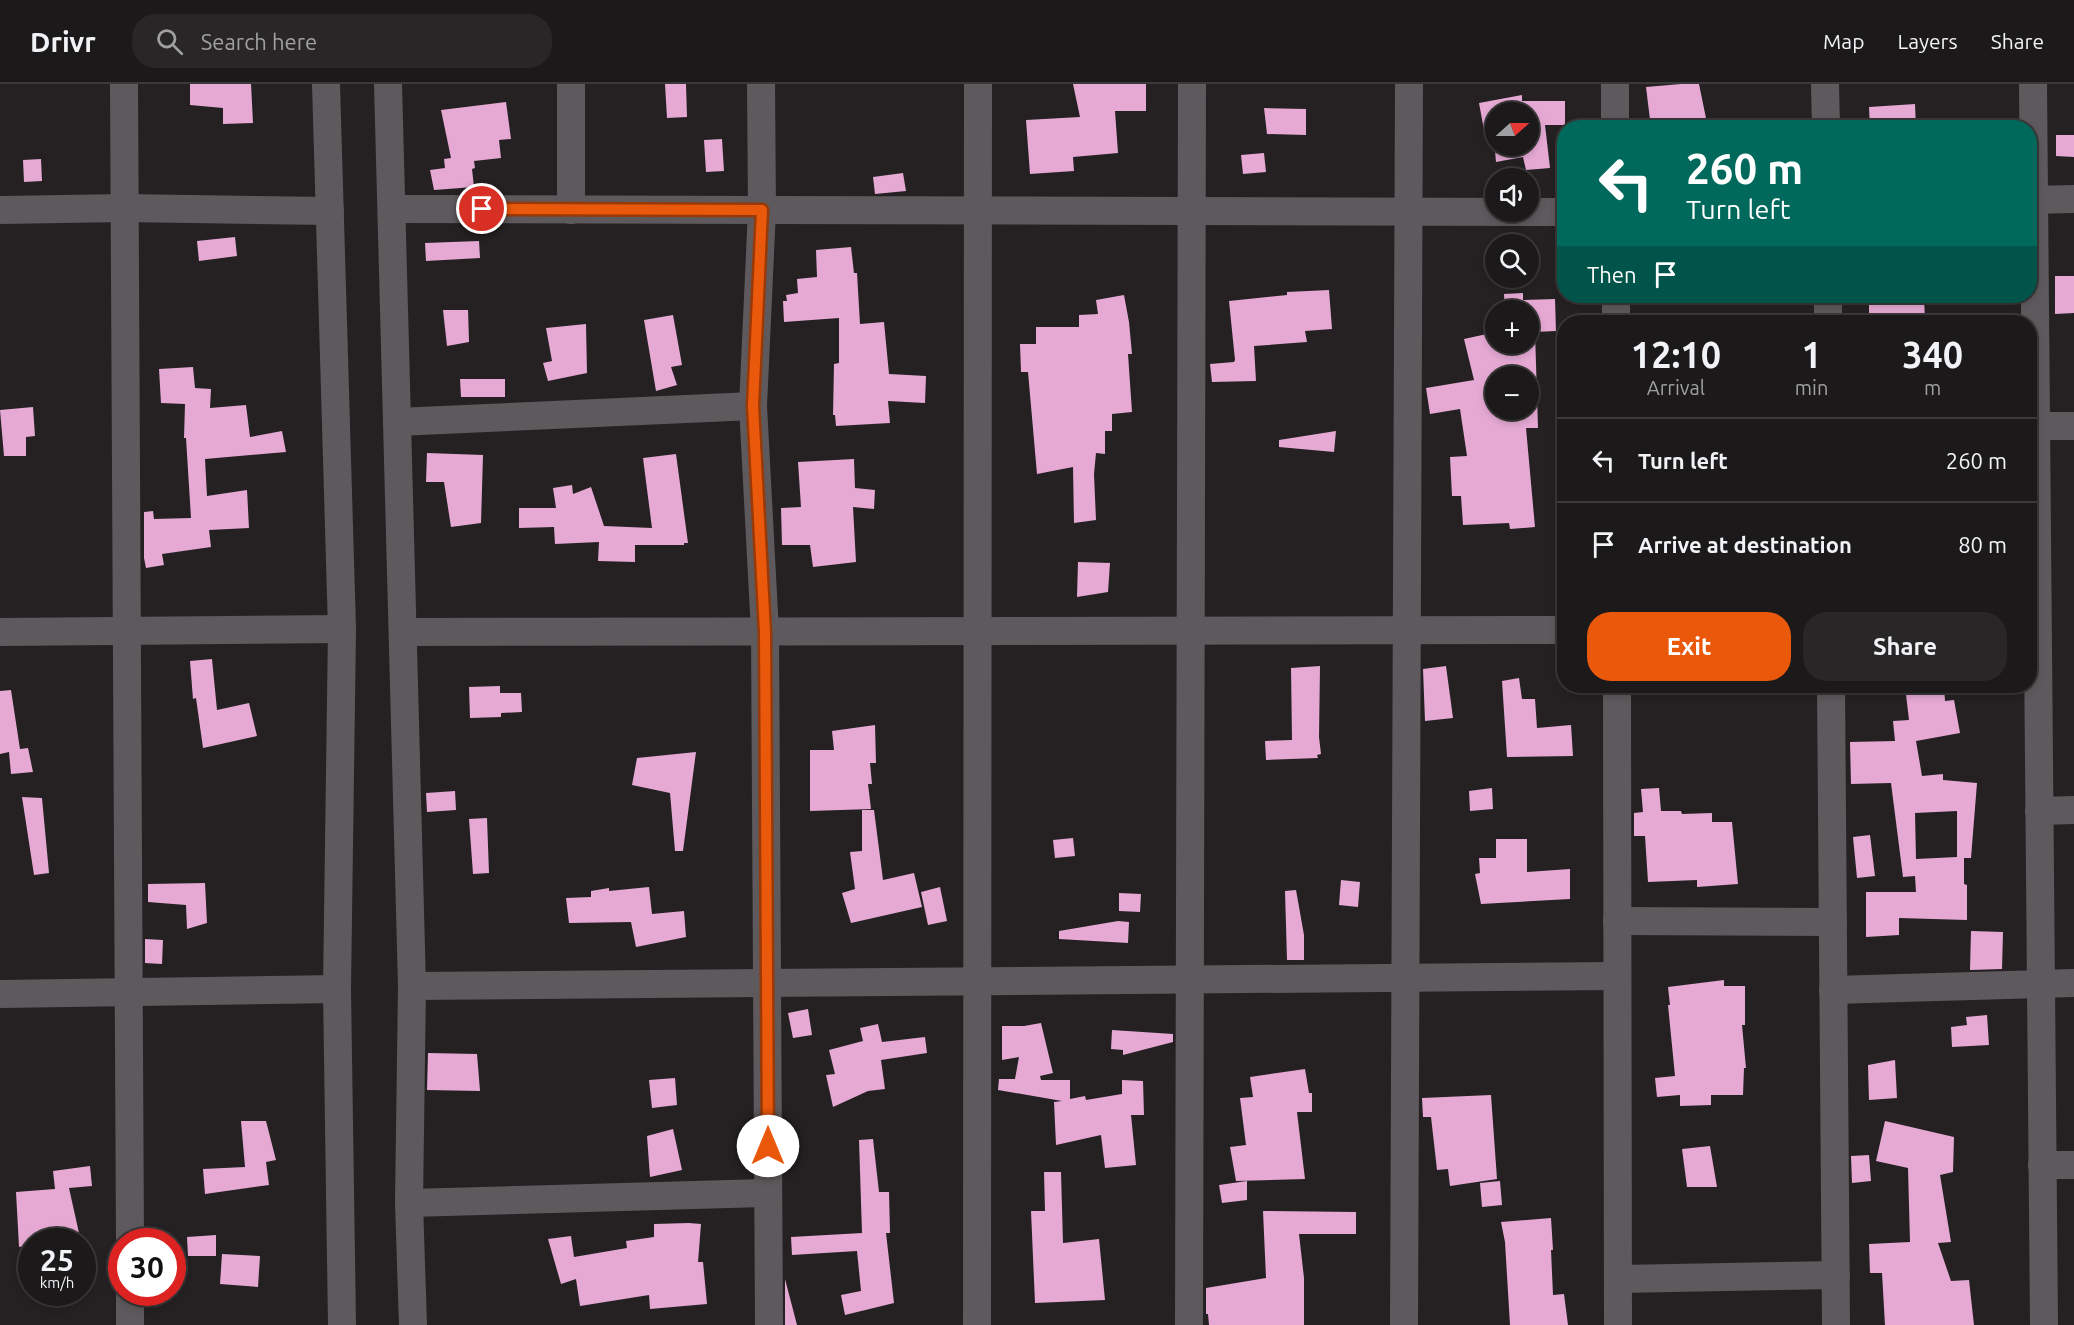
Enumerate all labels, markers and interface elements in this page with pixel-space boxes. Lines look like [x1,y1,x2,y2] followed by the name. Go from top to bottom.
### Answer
[132,14,552,68] search box
[153,25,186,58] icon: search
[30,26,96,57] text: Drivr
[201,29,317,54] text: Search here
[1823,29,1864,53] text: Map
[1897,29,1958,53] text: Layers
[1991,29,2044,53] text: Share
[1485,102,1539,156] north arrow
[1485,102,1539,420] map controls
[1587,144,1665,222] icon: left
[1686,145,1803,192] text: 260 m
[1485,168,1539,222] button: sound
[456,183,507,234] pin
[465,192,498,225] icon: arrive
[1686,194,1790,224] text: Turn left
[1485,234,1539,288] button: search
[1649,258,1682,291] icon: arrive
[1587,262,1637,287] text: Then
[1485,300,1539,354] button: +
[1631,334,1721,375] text: 12:10
[1801,334,1822,375] text: 1
[1902,334,1963,375] text: 340
[1485,366,1539,420] button: −
[1647,376,1705,399] text: Arrival
[1795,376,1828,399] text: min
[1924,376,1941,399] text: m
[1587,444,1620,477] icon: left
[1638,448,1728,473] text: Turn left
[1946,448,2007,473] text: 260 m
[1587,528,1620,561] icon: arrive
[1638,532,1852,557] text: Arrive at destination
[1958,532,2007,557] text: 80 m
[1587,612,1791,681] button: Exit
[1803,612,2007,681] button: Share
[736,1114,800,1178] position arrow
[108,1228,186,1306] speed limit sign: 30
[40,1243,74,1277] text: 25
[40,1274,74,1291] text: km/h

